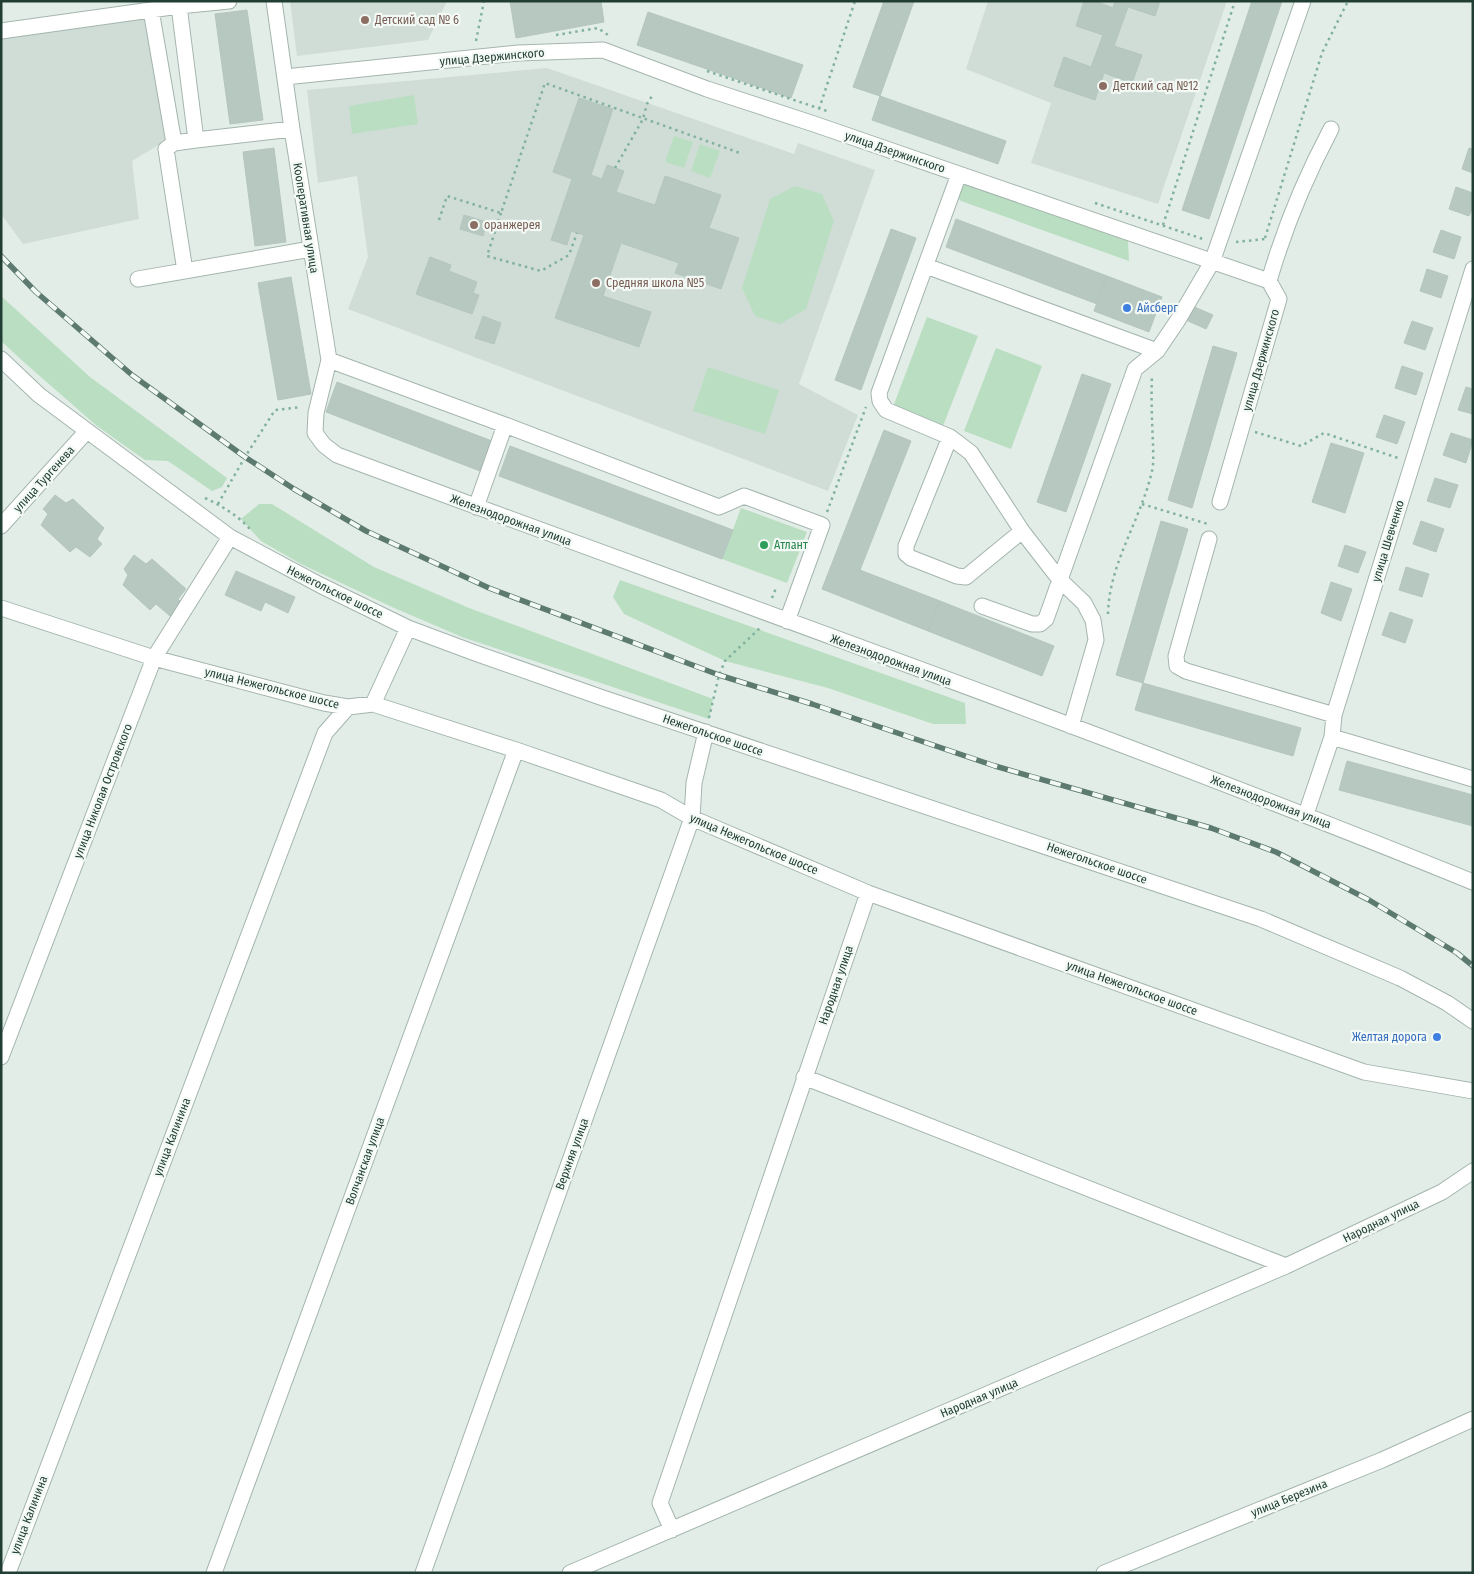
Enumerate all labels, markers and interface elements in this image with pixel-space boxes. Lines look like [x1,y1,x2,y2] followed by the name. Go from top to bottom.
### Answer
[374,13,459,27] place label: Детский сад № 6
[359,14,371,26] marker: Детский сад № 6
[439,45,545,69] street label: улица Дзержинского
[1112,79,1198,93] place label: Детский сад №12
[1097,80,1109,92] marker: Детский сад №12
[843,128,947,176] street label: улица Дзержинского
[290,162,322,274] street label: Кооперативная улица
[484,218,541,232] place label: оранжерея
[468,219,480,231] marker: оранжерея
[606,276,705,290] place label: Средняя школа №5
[590,277,602,289] marker: Средняя школа №5
[1137,301,1178,315] place label: Айсберг
[1121,302,1133,314] marker: Айсберг
[1240,308,1282,412] street label: улица Дзержинского
[11,443,77,515] street label: улица Тургенева
[448,492,574,549] street label: Железнодорожная улица
[1369,498,1407,584] street label: улица Шевченко
[774,538,808,552] place label: Атлант
[758,539,770,551] marker: Атлант
[285,563,385,621] street label: Нежегольское шоссе
[828,632,954,689] street label: Железнодорожная улица
[203,665,341,712] street label: улица Нежегольское шоссе
[661,711,765,759] street label: Нежегольское шоссе
[71,722,135,860] street label: улица Николая Островского
[1209,773,1333,832] street label: Железнодорожная улица
[688,811,820,877] street label: улица Нежегольское шоссе
[1045,839,1149,887] street label: Нежегольское шоссе
[816,943,856,1026] street label: Народная улица
[1065,958,1199,1018] street label: улица Нежегольское шоссе
[1352,1030,1427,1044] place label: Желтая дорога
[1431,1031,1443,1043] marker: Желтая дорога
[151,1096,193,1178] street label: улица Калинина
[343,1115,387,1207] street label: Волчанская улица
[553,1116,591,1192] street label: Верхняя улица
[1341,1196,1421,1245] street label: Народная улица
[938,1375,1020,1421] street label: Народная улица
[8,1474,50,1556] street label: улица Калинина
[1249,1476,1329,1520] street label: улица Березина

